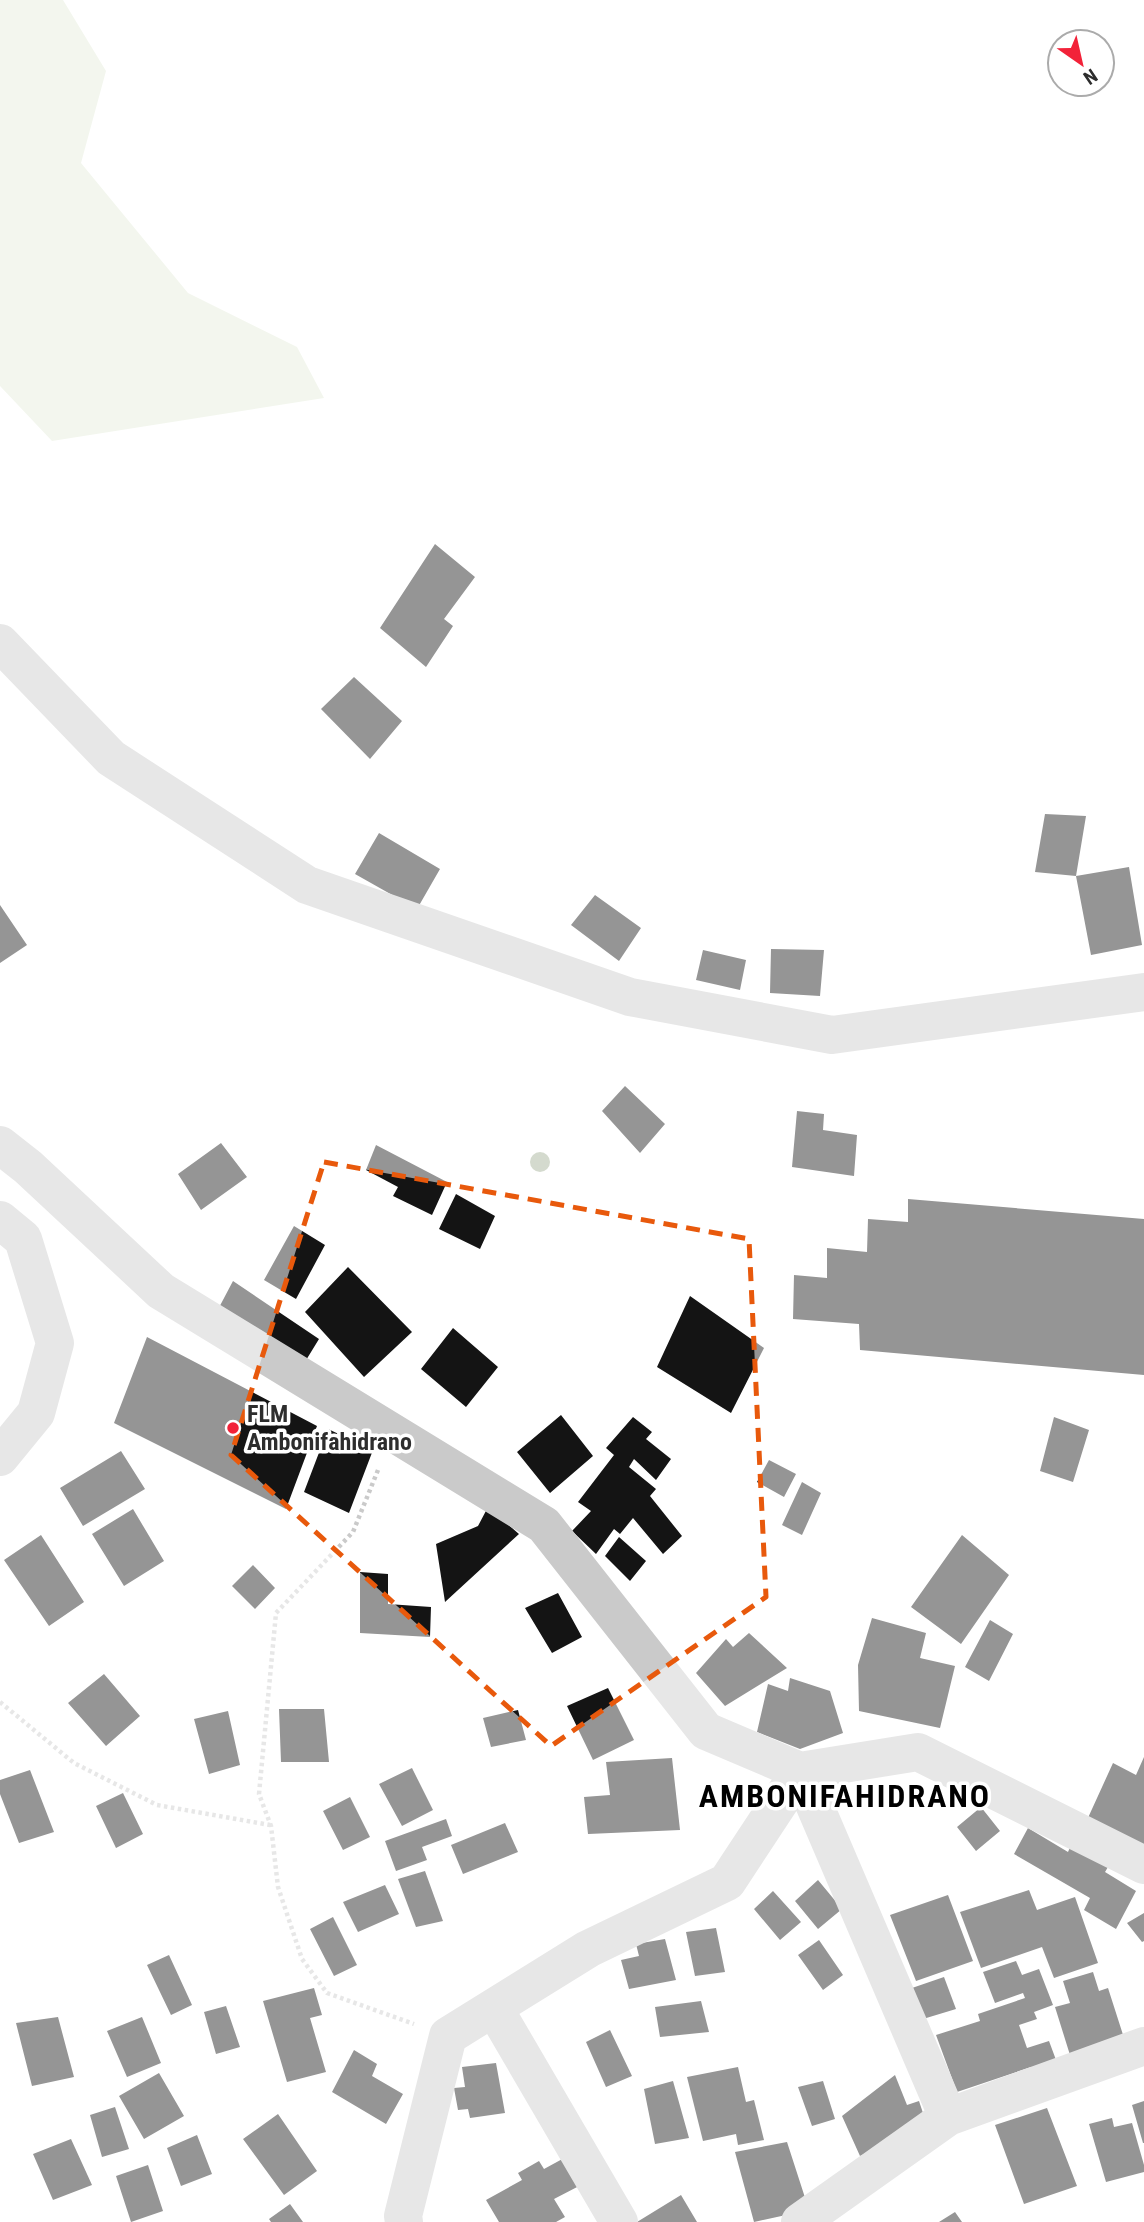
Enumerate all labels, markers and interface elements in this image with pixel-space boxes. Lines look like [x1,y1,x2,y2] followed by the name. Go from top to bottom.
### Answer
[1046,28,1116,98] north arrow
[1079,64,1101,89] text: N
[247,1400,412,1456] place label: FLM Ambonifahidrano
[225,1420,241,1436] marker: FLM Ambonifahidrano
[699,1777,991,1815] district label: AMBONIFAHIDRANO

